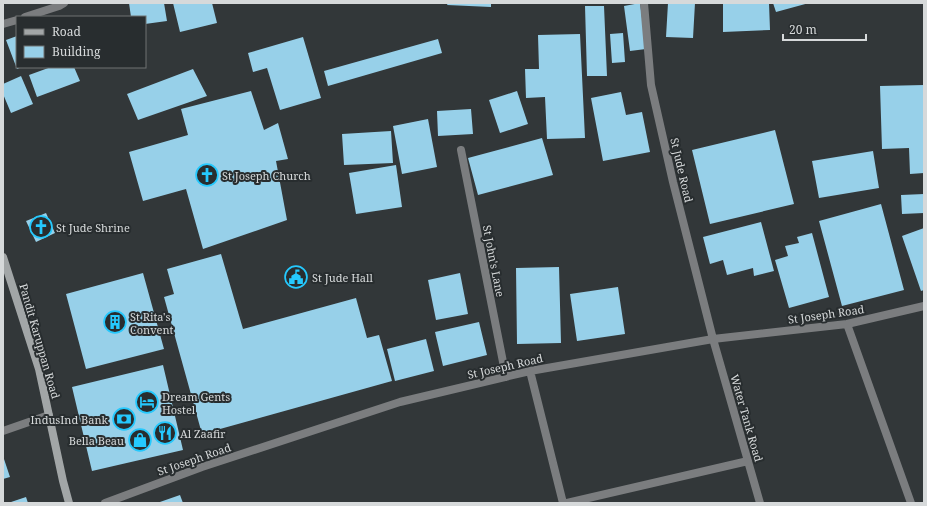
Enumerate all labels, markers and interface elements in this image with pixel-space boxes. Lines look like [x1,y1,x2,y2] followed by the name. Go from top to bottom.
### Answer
[16,16,146,68] legend
[783,16,866,42] scale bar
[789,21,817,38] text: 20 m
[52,23,82,40] text: Road
[52,43,101,60] text: Building
[667,136,697,204] street label: St Jude Road
[194,162,220,188] church icon: St Joseph Church
[222,168,311,183] place label: St Joseph Church
[28,214,54,240] church icon: St Jude Shrine
[56,220,130,235] place label: St Jude Shrine
[480,224,508,298] street label: St John's Lane
[283,264,309,290] public building icon: St Jude Hall
[312,270,373,285] place label: St Jude Hall
[16,282,64,401] street label: Pandit Karuppan Road
[787,301,865,327] street label: St Joseph Road
[102,309,128,335] building icon: St Rita's Convent
[130,309,174,337] place label: St Rita's Convent
[466,350,544,382] street label: St Joseph Road
[727,373,767,464] street label: Water Tank Road
[134,389,160,415] hotel icon: Dream Gents Hostel
[162,389,230,417] place label: Dream Gents Hostel
[111,406,137,432] bank icon: IndusInd Bank
[31,412,109,427] place label: IndusInd Bank
[152,420,178,446] restaurant icon: Al Zaafir
[180,426,226,441] place label: Al Zaafir
[127,427,153,453] shop icon: Bella Beau
[69,433,124,448] place label: Bella Beau
[155,439,233,479] street label: St Joseph Road

